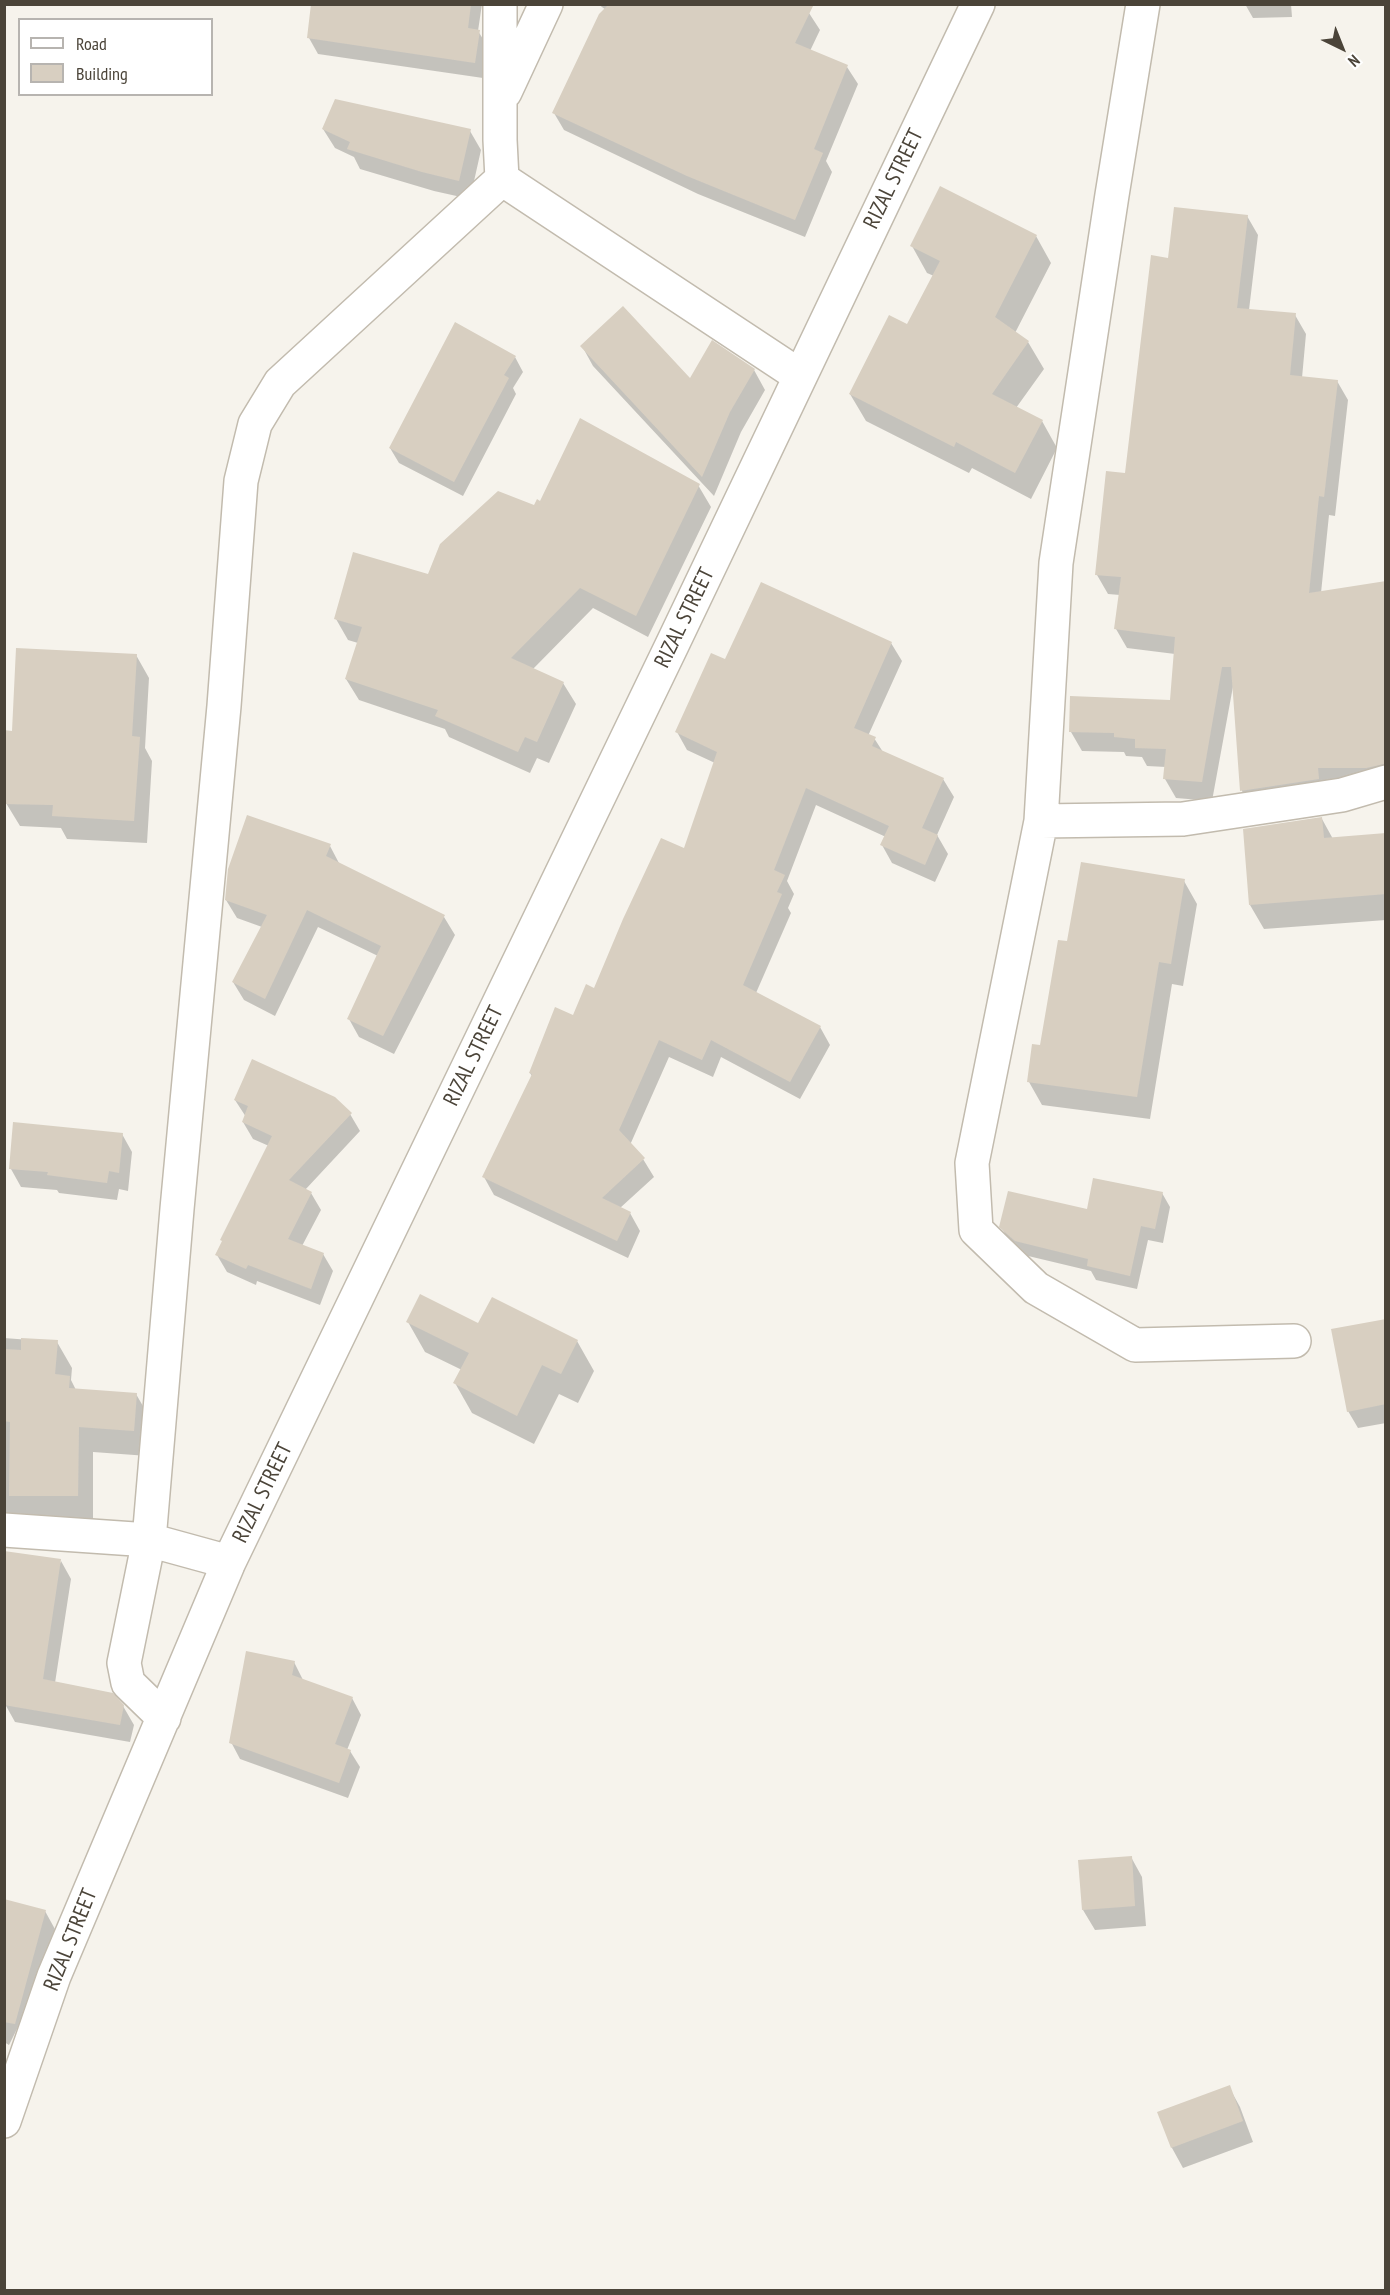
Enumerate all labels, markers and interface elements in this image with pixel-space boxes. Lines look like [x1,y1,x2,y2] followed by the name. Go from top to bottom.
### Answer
[18,18,213,96] legend
[1312,18,1372,78] north arrow
[76,32,107,55] text: Road
[1344,51,1364,71] text: N
[76,62,128,85] text: Building
[859,125,929,233] street label: RIZAL STREET
[650,564,720,672] street label: RIZAL STREET
[439,1002,509,1110] street label: RIZAL STREET
[228,1439,298,1547] street label: RIZAL STREET
[39,1885,103,1995] street label: RIZAL STREET

